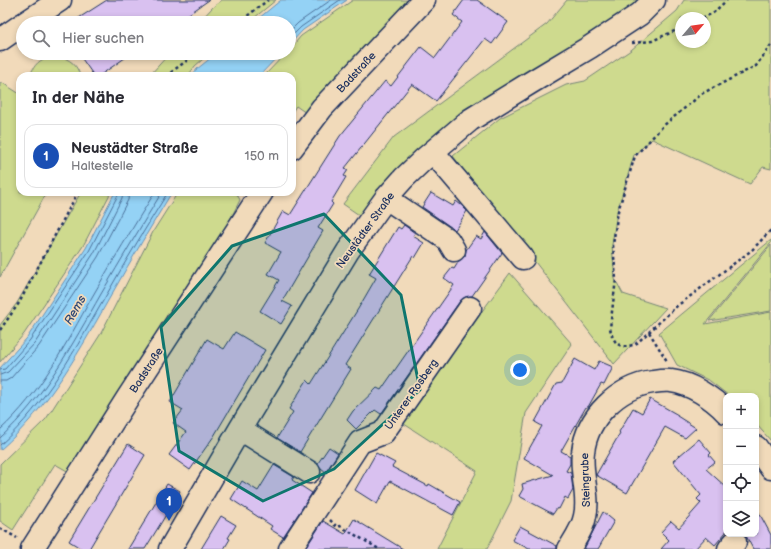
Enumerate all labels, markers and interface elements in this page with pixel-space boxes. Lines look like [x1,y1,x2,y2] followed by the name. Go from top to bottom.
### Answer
[675,12,711,48] north arrow
[16,16,296,60] search box
[30,27,52,49] icon: search
[62,29,144,48] text: Hier suchen
[334,49,379,96] street label: Badstraße
[32,88,125,108] text: In der Nähe
[71,139,198,158] text: Neustädter Straße
[43,148,49,164] text: 1
[245,148,279,164] text: 150 m
[71,158,133,174] text: Haltestelle
[333,189,398,271] street label: Neustädter Straße
[61,293,90,328] water label: Rems
[127,345,166,395] street label: Badstraße
[382,356,441,432] street label: Unterer Rosberg
[510,360,530,380] your location
[723,393,759,537] map controls
[723,393,759,429] button: +
[723,429,759,465] button: −
[578,452,593,507] street label: Steingrube
[723,465,759,501] button: locate
[156,488,182,521] pin: 1
[723,501,759,537] button: layers

